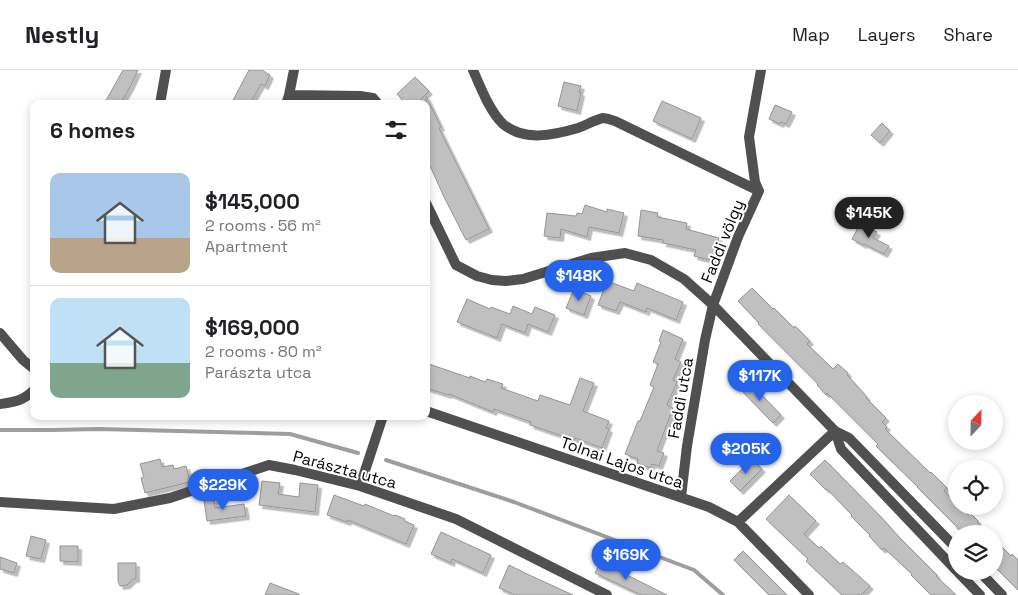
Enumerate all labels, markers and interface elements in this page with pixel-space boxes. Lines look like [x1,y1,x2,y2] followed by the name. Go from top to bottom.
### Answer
[25,19,99,50] text: Nestly
[792,23,830,46] text: Map
[858,23,915,46] text: Layers
[943,23,993,46] text: Share
[382,116,410,144] icon: filters
[50,117,135,144] text: 6 homes
[205,188,300,215] text: $145,000
[90,193,150,253] icon: home
[696,196,749,286] street label: Faddi völgy
[834,196,904,239] pin: $145K
[846,202,892,223] text: $145K
[205,215,321,236] text: 2 rooms · 56 m²
[205,236,288,257] text: Apartment
[544,260,614,302] pin: $148K
[556,265,602,286] text: $148K
[205,314,300,341] text: $169,000
[90,318,150,378] icon: home
[205,341,322,362] text: 2 rooms · 80 m²
[663,356,698,440] street label: Faddi utca
[725,360,795,402] pin: $117K
[205,362,312,383] text: Parászta utca
[738,365,782,386] text: $117K
[948,395,1002,450] north arrow
[948,395,1003,580] map controls
[558,432,686,493] street label: Tolnai Lajos utca
[711,432,781,475] pin: $205K
[721,438,771,459] text: $205K
[291,446,399,493] street label: Parászta utca
[948,460,1003,515] button: locate
[188,468,258,511] pin: $229K
[199,474,247,495] text: $229K
[948,525,1003,580] button: layers
[591,538,661,581] pin: $169K
[603,544,649,565] text: $169K

